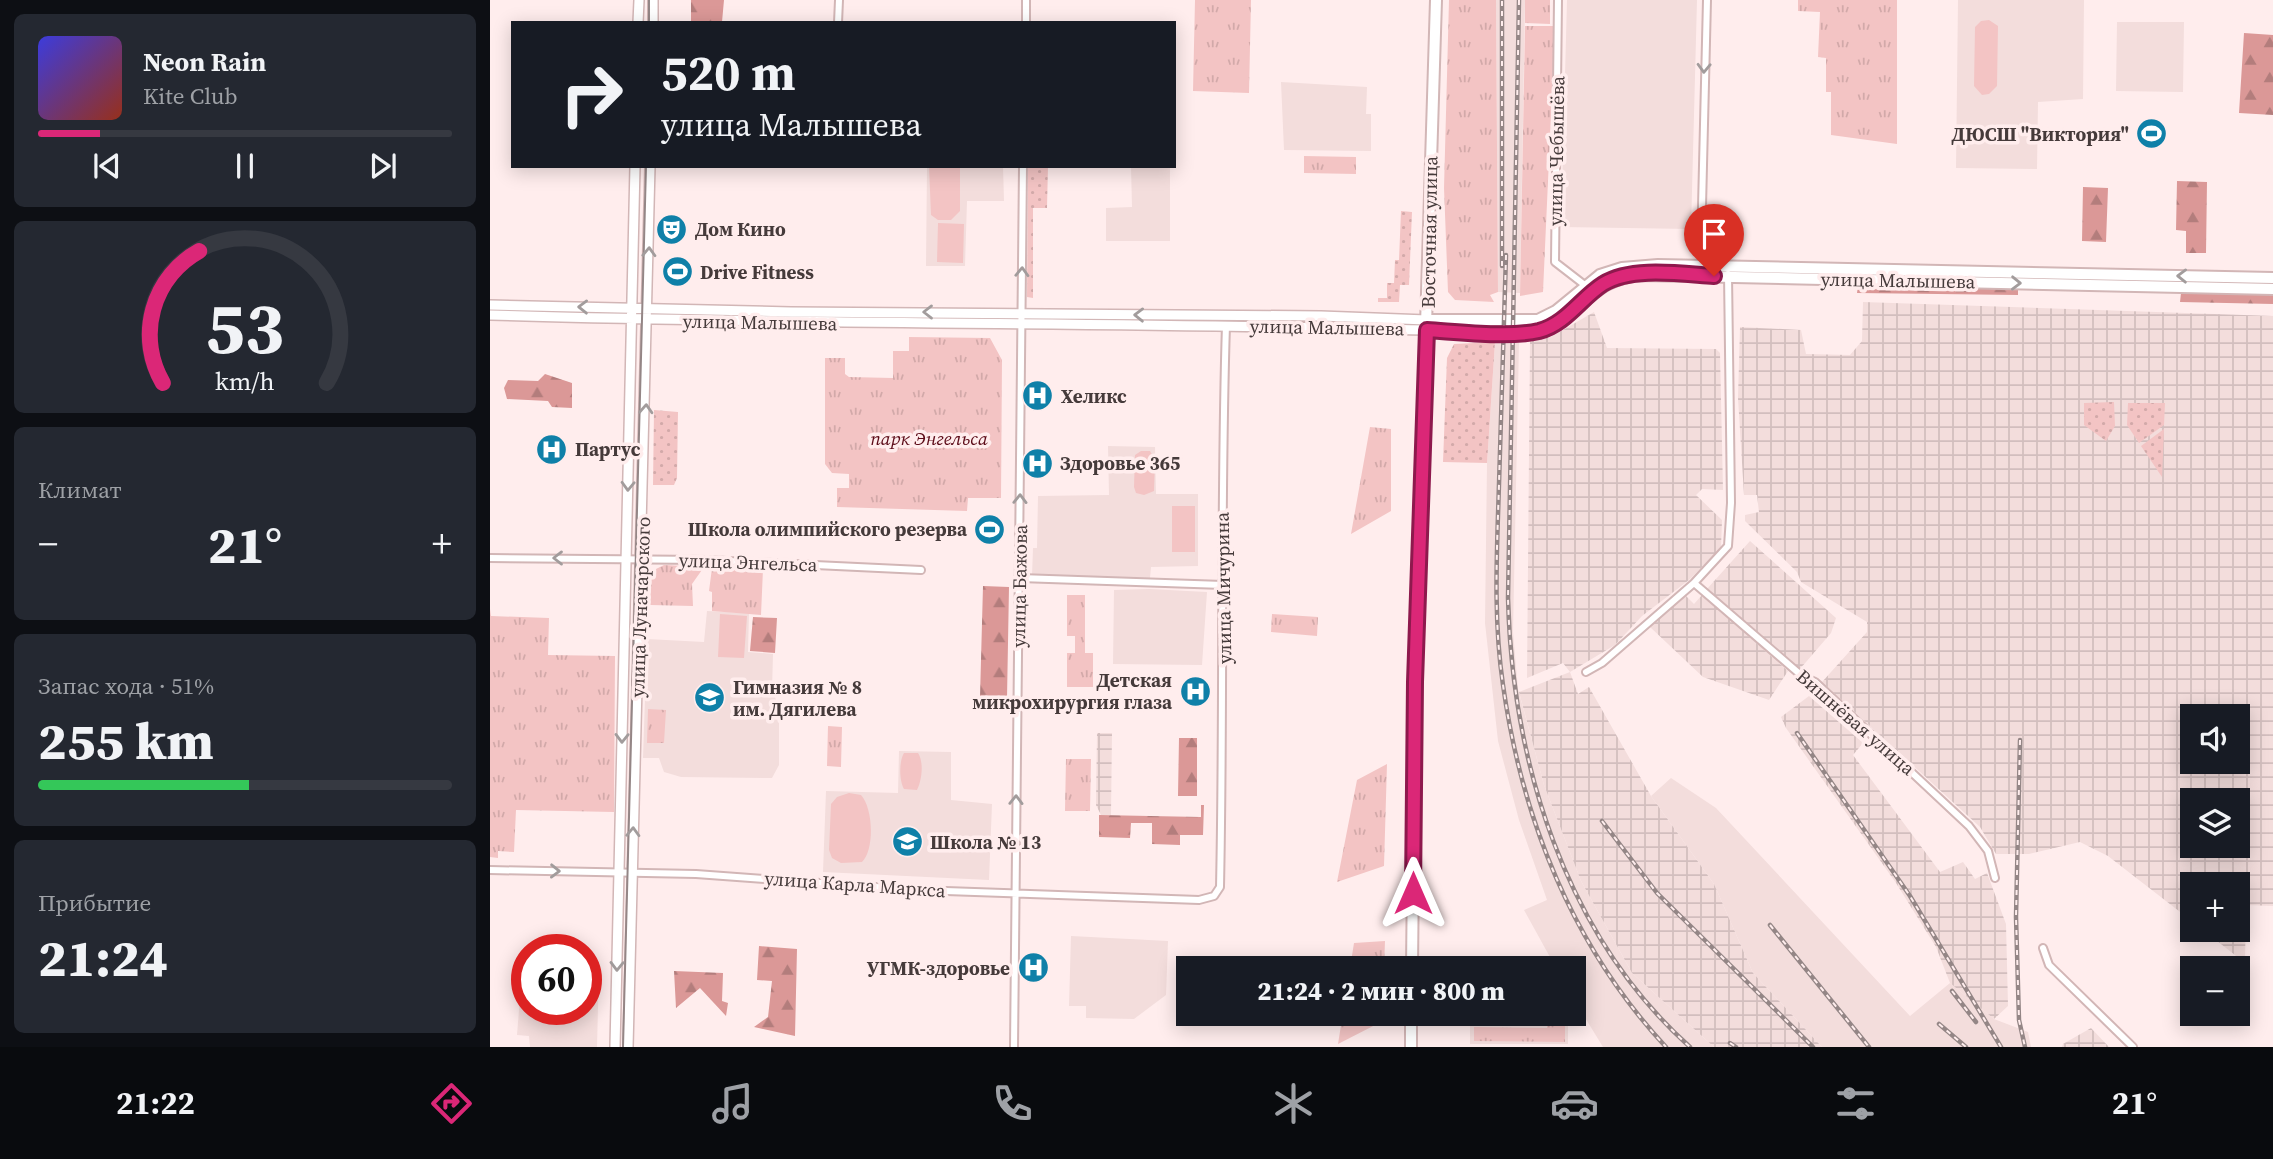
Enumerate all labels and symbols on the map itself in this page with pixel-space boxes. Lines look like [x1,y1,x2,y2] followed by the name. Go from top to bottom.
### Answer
[1696,63,1712,74] one-way arrow
[1542,75,1570,226] street label: улица Чебышёва
[2135,117,2169,151] sports icon: ДЮСШ "Виктория"
[1952,121,2129,147] place label: ДЮСШ "Виктория"
[1415,155,1443,308] street label: Восточная улица
[1684,204,1744,276] pin
[655,212,689,246] theatre icon: Дом Кино
[695,216,786,242] place label: Дом Кино
[641,246,656,257] one-way arrow
[660,255,694,289] sports icon: Drive Fitness
[700,259,814,285] place label: Drive Fitness
[1014,266,1030,276] one-way arrow
[1820,266,1976,294] street label: улица Малышева
[2177,268,2188,283] one-way arrow
[2011,275,2022,290] one-way arrow
[578,300,589,315] one-way arrow
[923,304,933,320] one-way arrow
[1133,307,1144,322] one-way arrow
[682,308,838,336] street label: улица Малышева
[1249,313,1405,341] street label: улица Малышева
[1021,379,1055,413] hospital icon: Хеликс
[1061,383,1127,409] place label: Хеликс
[638,403,653,414] one-way arrow
[870,425,988,451] park label: парк Энгельса
[535,432,569,466] hospital icon: Партус
[575,436,641,462] place label: Партус
[1020,446,1054,480] hospital icon: Здоровье 365
[1060,450,1180,476] place label: Здоровье 365
[621,481,636,492] one-way arrow
[1012,493,1028,504] one-way arrow
[1209,511,1237,664] street label: улица Мичурина
[973,512,1007,546] sports icon: Школа олимпийского резерва
[624,516,656,698] street label: улица Луначарского
[688,516,968,542] place label: Школа олимпийского резерва
[1005,524,1033,648] street label: улица Бажова
[678,547,818,577] street label: улица Энгельса
[552,550,563,566] one-way arrow
[1791,663,1921,781] street label: Вишнёвая улица
[972,667,1173,715] place label: Детская микрохирургия глаза
[733,674,862,722] place label: Гимназия № 8 им. Дягилева
[1178,674,1212,708] hospital icon: Детская микрохирургия глаза
[693,681,727,715] school or university icon: Гимназия № 8 им. Дягилева
[614,734,630,744] one-way arrow
[1008,794,1024,805] one-way arrow
[890,825,924,859] school or university icon: Школа № 13
[625,826,640,837] one-way arrow
[930,829,1041,855] place label: Школа № 13
[1376,856,1450,930] position arrow
[550,863,560,879] one-way arrow
[764,865,947,903] street label: улица Карла Маркса
[511,934,602,1025] speed limit sign: 60
[1016,951,1050,985] hospital icon: УГМК-здоровье
[867,955,1010,981] place label: УГМК-здоровье
[609,961,624,972] one-way arrow

